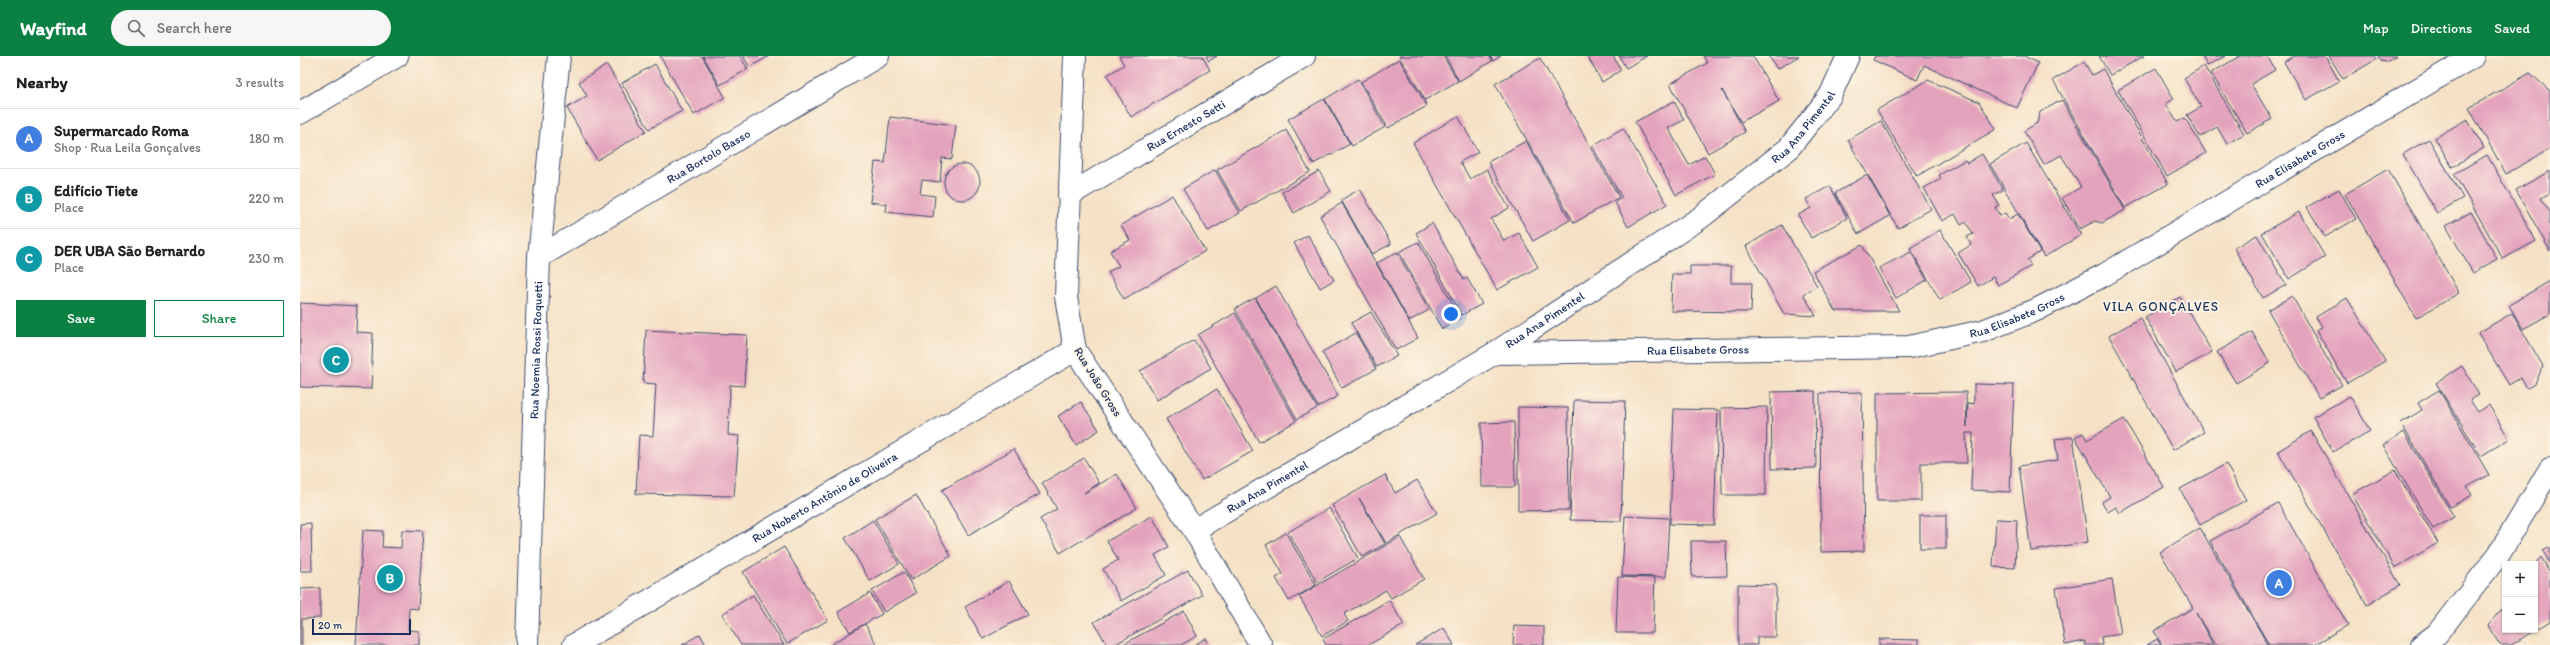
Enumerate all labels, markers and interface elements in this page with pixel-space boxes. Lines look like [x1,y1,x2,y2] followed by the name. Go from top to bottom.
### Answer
[111,10,391,46] search box
[20,17,87,40] text: Wayfind
[125,17,147,39] icon: search
[157,19,232,37] text: Search here
[2363,20,2389,37] text: Map
[2411,20,2472,37] text: Directions
[2494,20,2530,37] text: Saved
[16,72,68,92] text: Nearby
[235,75,284,90] text: 3 results
[1768,88,1839,166] street label: Rua Ana Pimentel
[1144,97,1228,154] street label: Rua Ernesto Setti
[54,122,189,140] text: Supermarcado Roma
[664,126,753,187] street label: Rua Bortolo Basso
[2253,127,2347,191] street label: Rua Elisabete Gross
[25,131,33,146] text: A
[249,131,284,146] text: 180 m
[54,140,201,155] text: Shop · Rua Leila Gonçalves
[54,182,138,200] text: Edifício Tiete
[25,191,33,206] text: B
[248,191,284,206] text: 220 m
[54,200,84,215] text: Place
[54,242,205,260] text: DER UBA São Bernardo
[25,251,33,266] text: C
[248,251,284,266] text: 230 m
[54,260,84,275] text: Place
[527,281,545,419] street label: Rua Noemia Rossi Roquetti
[1503,289,1588,351] street label: Rua Ana Pimentel
[1968,289,2067,341] street label: Rua Elisabete Gross
[2103,299,2219,314] district label: VILA GONÇALVES
[16,300,146,337] button: Save
[154,300,284,337] button: Share
[1441,304,1461,324] your location
[1647,342,1749,358] street label: Rua Elisabete Gross
[323,345,349,375] pin: C
[1071,345,1125,419] street label: Rua João Gross
[750,449,900,546] street label: Rua Noberto Antônio de Oliveira
[1224,457,1311,516] street label: Rua Ana Pimentel
[2502,561,2538,633] map controls
[2502,561,2538,597] button: +
[377,563,403,593] pin: B
[2266,568,2292,598] pin: A
[2502,597,2538,633] button: −
[312,617,411,636] scale bar
[318,619,342,632] text: 20 m

